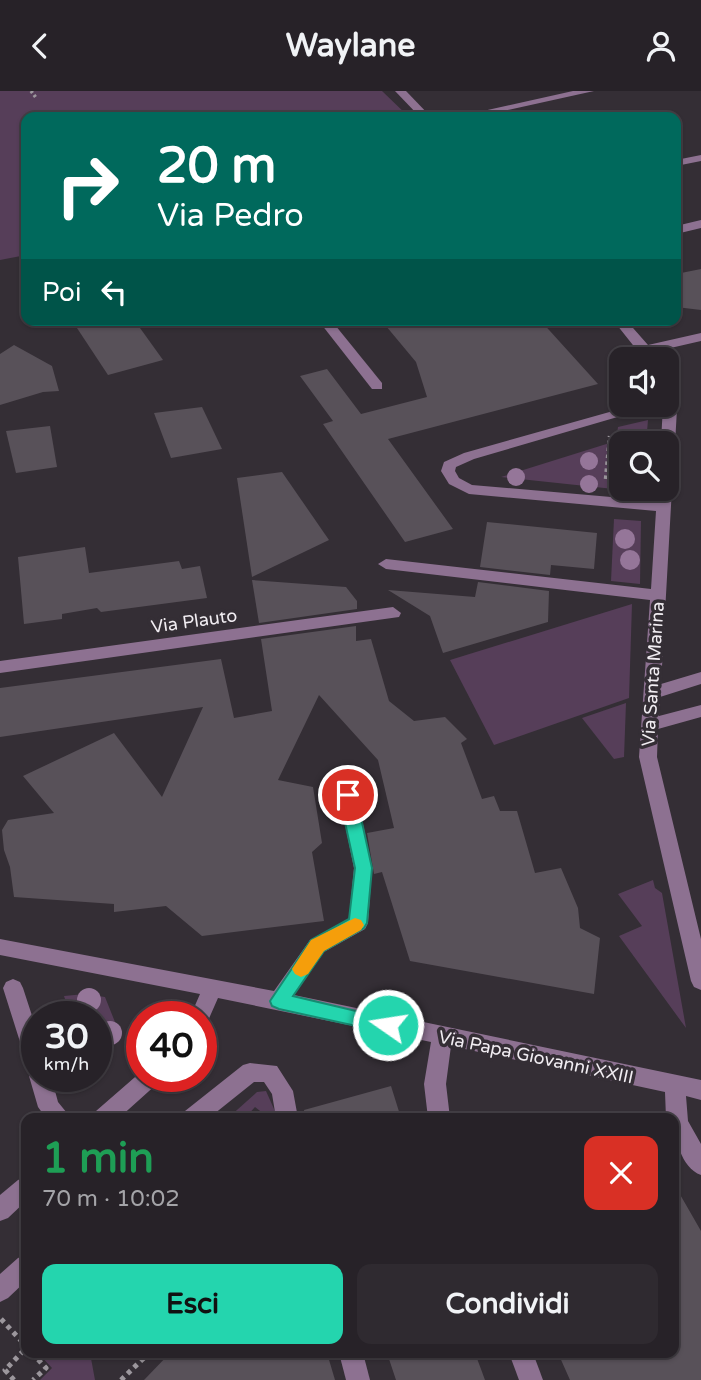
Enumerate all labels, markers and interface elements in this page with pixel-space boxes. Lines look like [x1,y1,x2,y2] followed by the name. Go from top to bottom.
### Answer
[21,27,59,65] icon: back
[286,27,415,65] text: Waylane
[642,27,680,65] icon: person
[157,137,276,196] text: 20 m
[42,140,133,231] icon: right
[157,197,304,235] text: Via Pedro
[95,273,133,311] icon: left
[42,277,81,308] text: Poi
[609,347,679,501] map controls
[609,347,679,417] button: sound
[609,431,679,501] button: search
[637,601,669,747] street label: Via Santa Marina
[150,604,239,638] street label: Via Plauto
[318,765,378,825] pin
[329,776,367,814] icon: arrive
[351,988,425,1062] position arrow
[126,1001,217,1092] speed limit sign: 40
[45,1016,88,1058] text: 30
[436,1026,636,1088] street label: Via Papa Giovanni XXIII
[44,1053,89,1075] text: km/h
[42,1133,154,1184] text: 1 min
[584,1136,658,1210] button: close
[42,1185,180,1213] text: 70 m · 10:02
[42,1264,343,1344] button: Esci
[357,1264,658,1344] button: Condividi

